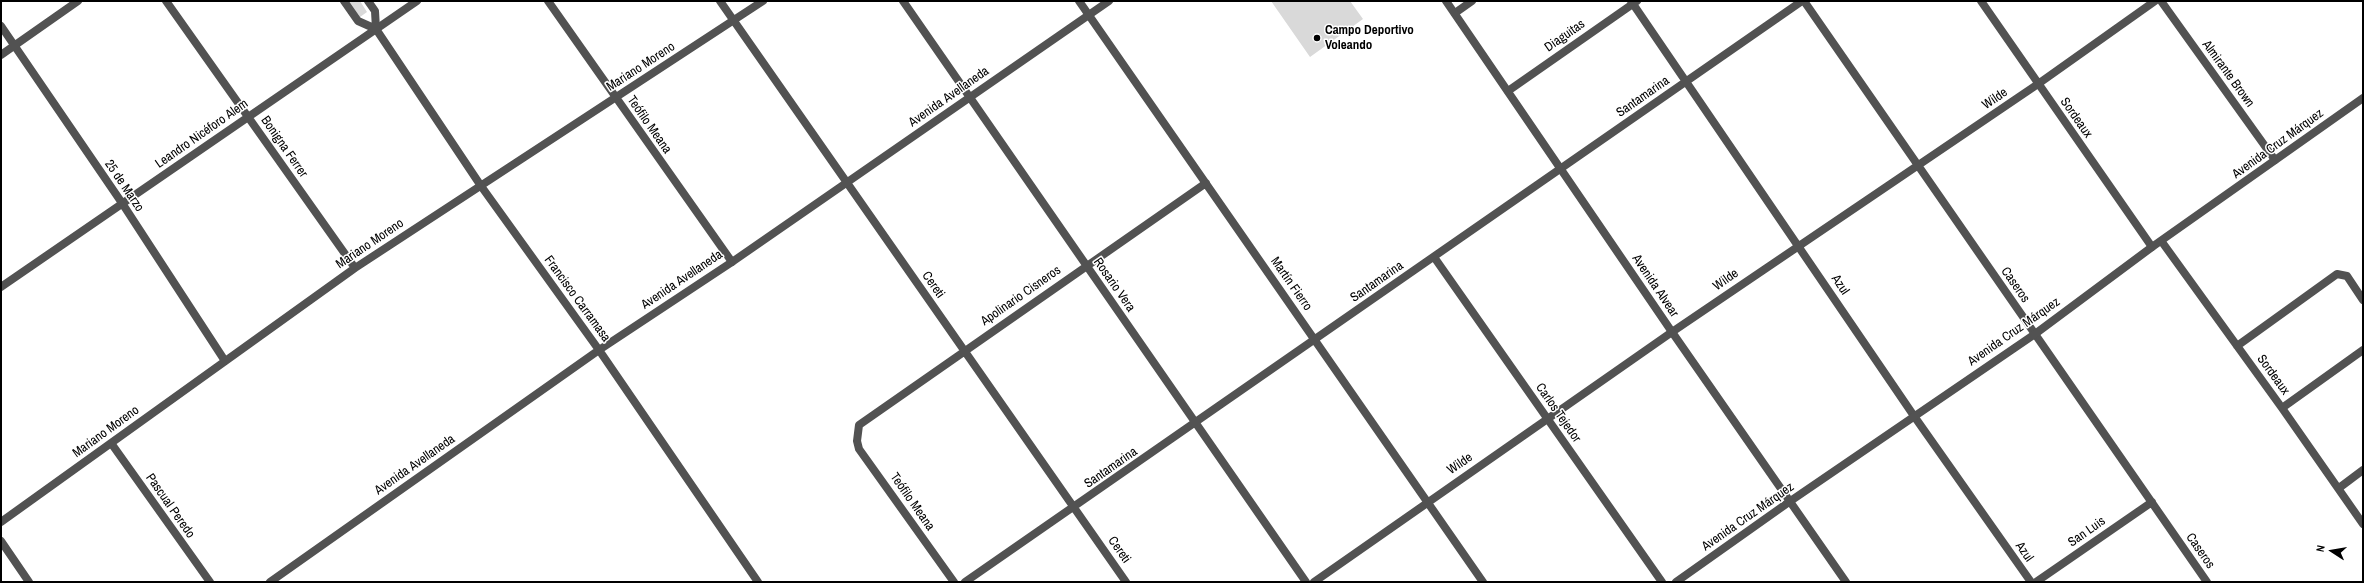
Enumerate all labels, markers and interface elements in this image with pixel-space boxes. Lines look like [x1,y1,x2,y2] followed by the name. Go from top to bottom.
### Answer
[1542,17,1588,55] street label: Diaguitas
[1325,23,1414,54] place label: Campo Deportivo Voleando
[1312,33,1322,43] marker: Campo Deportivo Voleando
[2199,38,2257,110] street label: Almirante Brown
[604,39,678,95] street label: Mariano Moreno
[906,64,992,130] street label: Avenida Avellaneda
[1614,73,1672,121] street label: Santamarina
[1979,85,2011,113] street label: Wilde
[623,93,675,157] street label: Teófilo Meana
[2057,95,2095,141] street label: Sordeaux
[153,96,251,172] street label: Leandro Nicéforo Alem
[2229,106,2327,182] street label: Avenida Cruz Márquez
[257,113,311,181] street label: Bonigna Ferrer
[101,157,147,215] street label: 25 de Marzo
[333,216,407,272] street label: Mariano Moreno
[638,247,726,313] street label: Avenida Avellaneda
[1628,252,1682,320] street label: Avenida Alvear
[541,253,613,345] street label: Francisco Carramasa
[1267,254,1315,314] street label: Martín Fierro
[1090,255,1138,315] street label: Rosario Vera
[1348,258,1406,306] street label: Santamarina
[978,263,1064,329] street label: Apolinario Cisneros
[1997,264,2033,306] street label: Caseros
[1710,266,1742,294] street label: Wilde
[918,269,948,301] street label: Cereti
[1828,272,1852,298] street label: Azul
[1965,294,2063,370] street label: Avenida Cruz Márquez
[2253,352,2293,398] street label: Sordeaux
[1532,380,1584,446] street label: Carlos Tejedor
[70,403,142,461] street label: Mariano Moreno
[372,432,458,498] street label: Avenida Avellaneda
[1082,444,1140,492] street label: Santamarina
[1444,450,1476,478] street label: Wilde
[886,470,938,534] street label: Teófilo Meana
[142,471,198,541] street label: Pascual Peredo
[1699,479,1797,555] street label: Avenida Cruz Márquez
[2065,514,2109,550] street label: San Luis
[2182,530,2218,572] street label: Caseros
[2312,531,2352,571] north arrow
[1104,534,1134,566] street label: Cereti
[2012,539,2036,565] street label: Azul
[2313,544,2328,553] text: N

